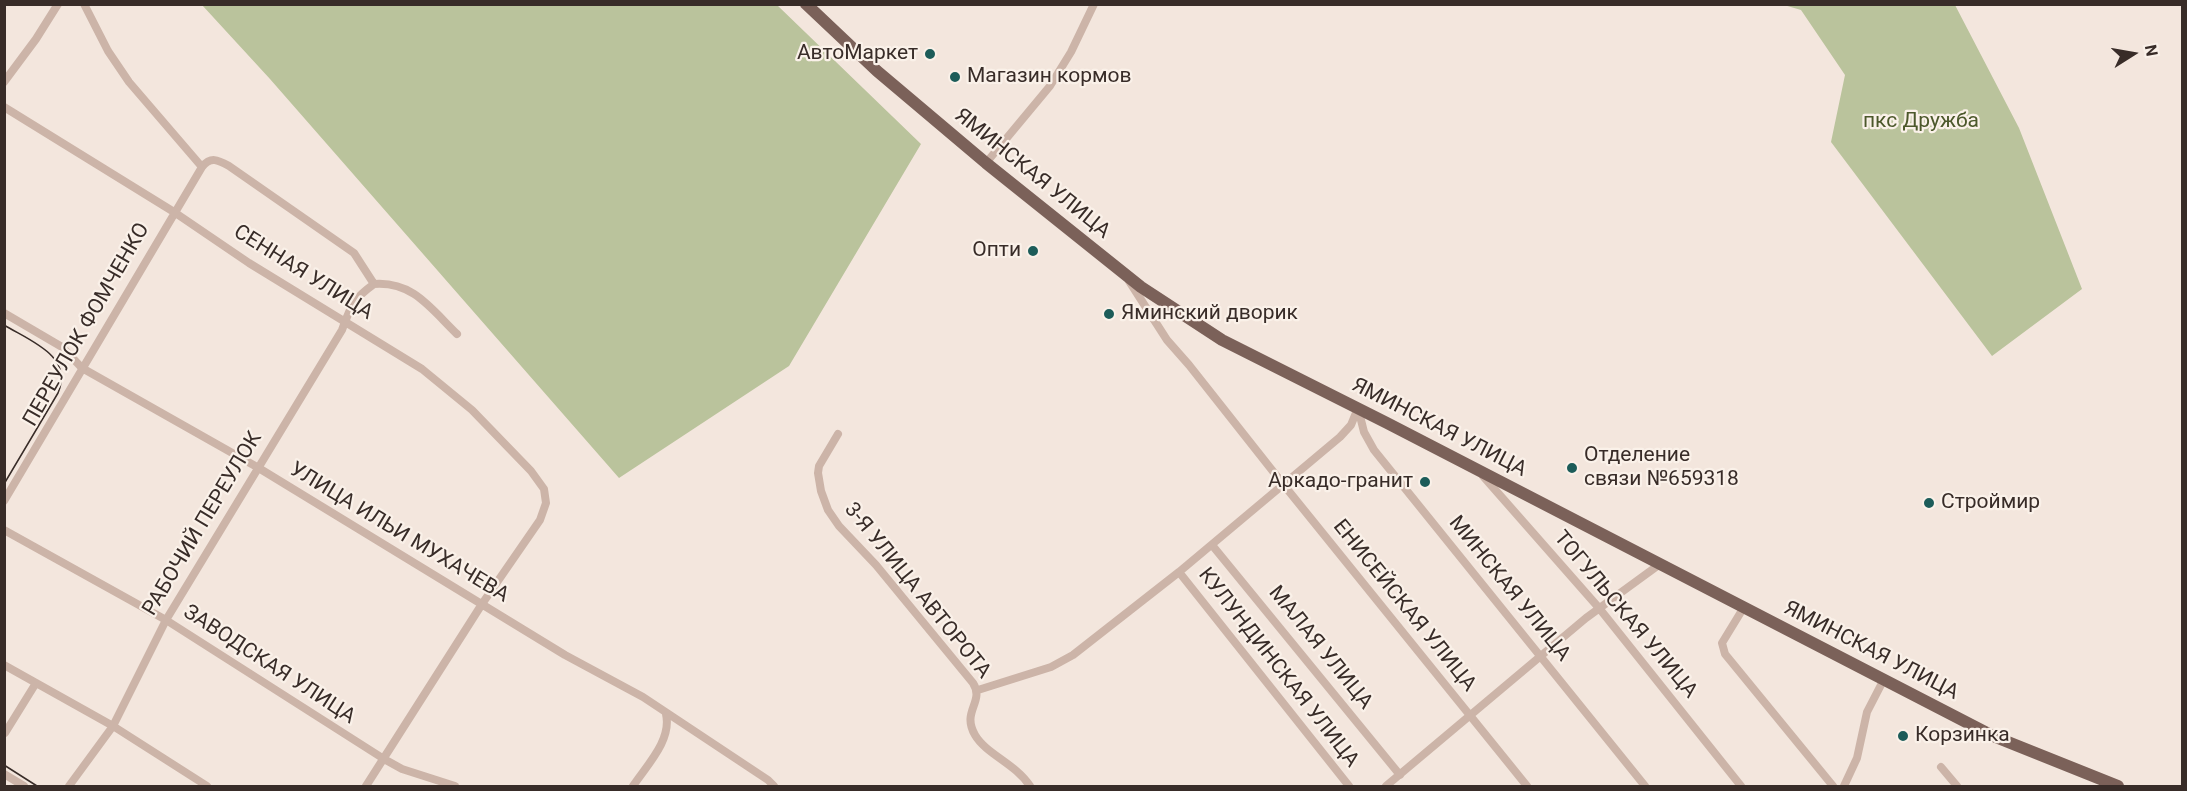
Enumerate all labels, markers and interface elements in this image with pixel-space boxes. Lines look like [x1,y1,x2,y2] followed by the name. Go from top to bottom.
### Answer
[2103,24,2163,84] north arrow
[797,41,918,67] place label: АвтоМаркет
[2141,43,2162,58] text: N
[923,47,937,61] marker: АвтоМаркет
[967,64,1132,90] place label: Магазин кормов
[948,70,962,84] marker: Магазин кормов
[949,104,1115,244] street label: ЯМИНСКАЯ УЛИЦА
[1863,109,1979,135] park label: пкс Дружба
[18,219,156,431] street label: ПЕРЕУЛОК ФОМЧЕНКО
[229,220,377,326] street label: СЕННАЯ УЛИЦА
[972,238,1021,264] place label: Опти
[1026,244,1040,258] marker: Опти
[1121,301,1298,327] place label: Яминский дворик
[1102,307,1116,321] marker: Яминский дворик
[1347,373,1531,483] street label: ЯМИНСКАЯ УЛИЦА
[138,427,268,621] street label: РАБОЧИЙ ПЕРЕУЛОК
[1584,443,1739,493] place label: Отделение связи №659318
[285,457,513,609] street label: УЛИЦА ИЛЬИ МУХАЧЕВА
[1565,461,1579,475] marker: Отделение связи №659318
[1268,469,1413,495] place label: Аркадо-гранит
[1418,475,1432,489] marker: Аркадо-гранит
[1941,490,2040,516] place label: Строймир
[1922,496,1936,510] marker: Строймир
[838,498,996,684] street label: 3-Я УЛИЦА АВТОРОТА
[1443,511,1575,667] street label: МИНСКАЯ УЛИЦА
[1327,515,1481,697] street label: ЕНИСЕЙСКАЯ УЛИЦА
[1548,526,1702,704] street label: ТОГУЛЬСКАЯ УЛИЦА
[1192,563,1364,773] street label: КУЛУНДИНСКАЯ УЛИЦА
[1263,581,1377,715] street label: МАЛАЯ УЛИЦА
[1779,596,1963,706] street label: ЯМИНСКАЯ УЛИЦА
[178,600,360,730] street label: ЗАВОДСКАЯ УЛИЦА
[1915,723,2010,749] place label: Корзинка
[1896,729,1910,743] marker: Корзинка

